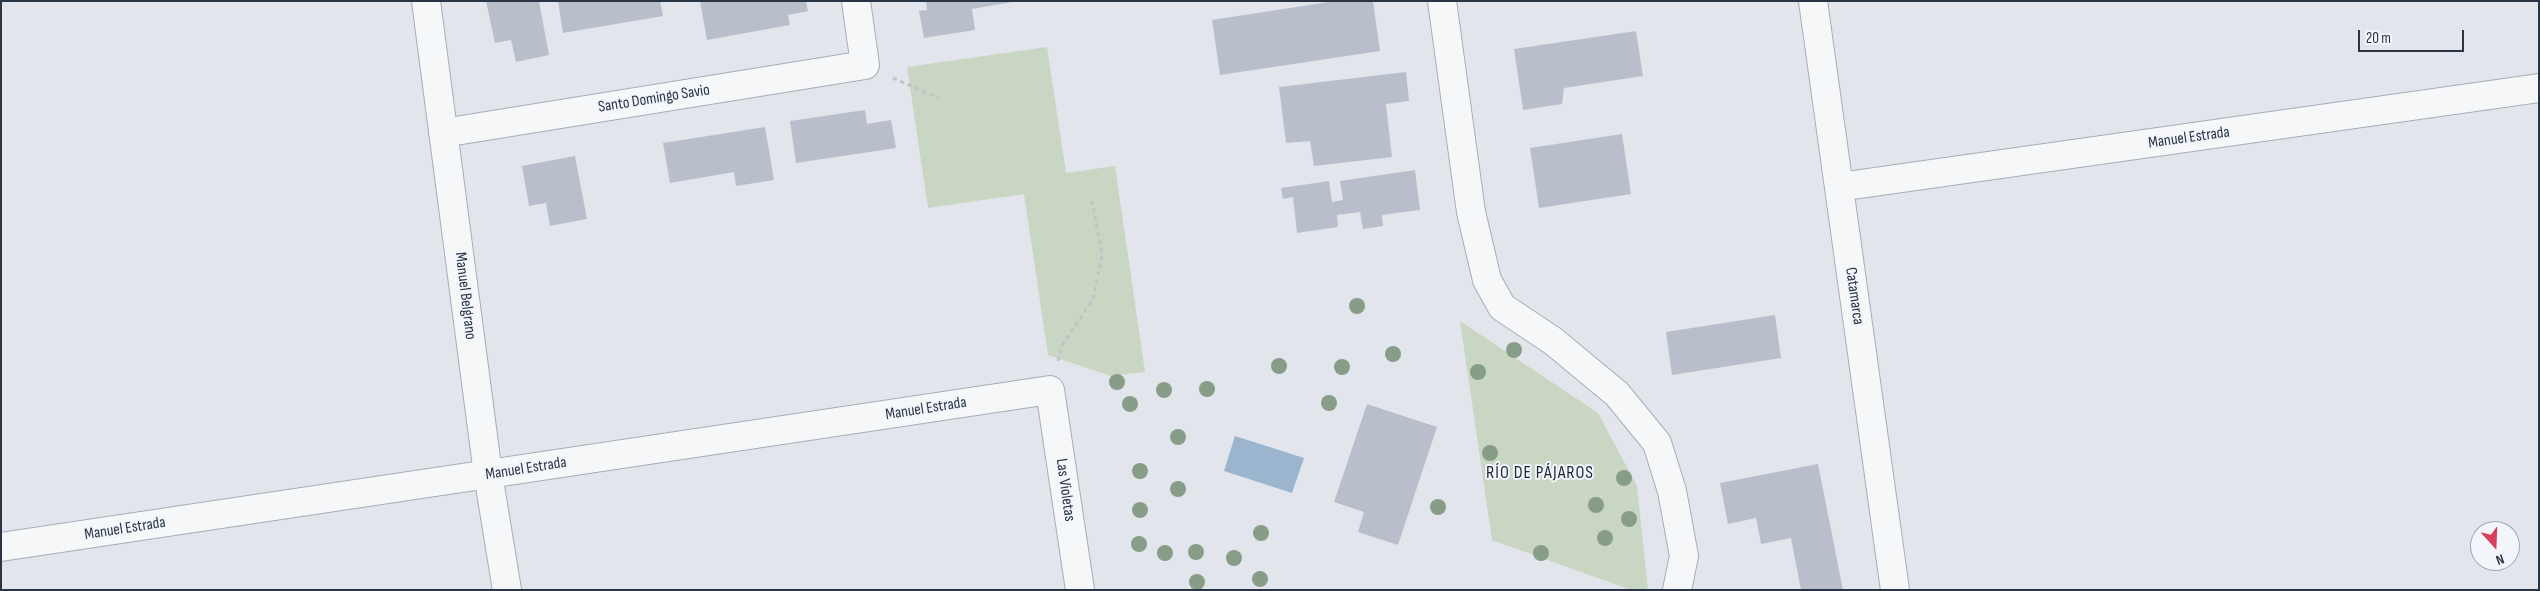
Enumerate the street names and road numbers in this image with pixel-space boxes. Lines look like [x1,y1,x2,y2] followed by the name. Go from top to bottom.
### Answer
[597,81,711,117] street label: Santo Domingo Savio
[2147,123,2231,153] street label: Manuel Estrada
[450,251,480,341] street label: Manuel Belgrano
[1840,266,1868,326] street label: Catamarca
[884,393,968,425] street label: Manuel Estrada
[484,453,568,485] street label: Manuel Estrada
[1051,457,1079,523] street label: Las Violetas
[83,513,167,545] street label: Manuel Estrada

